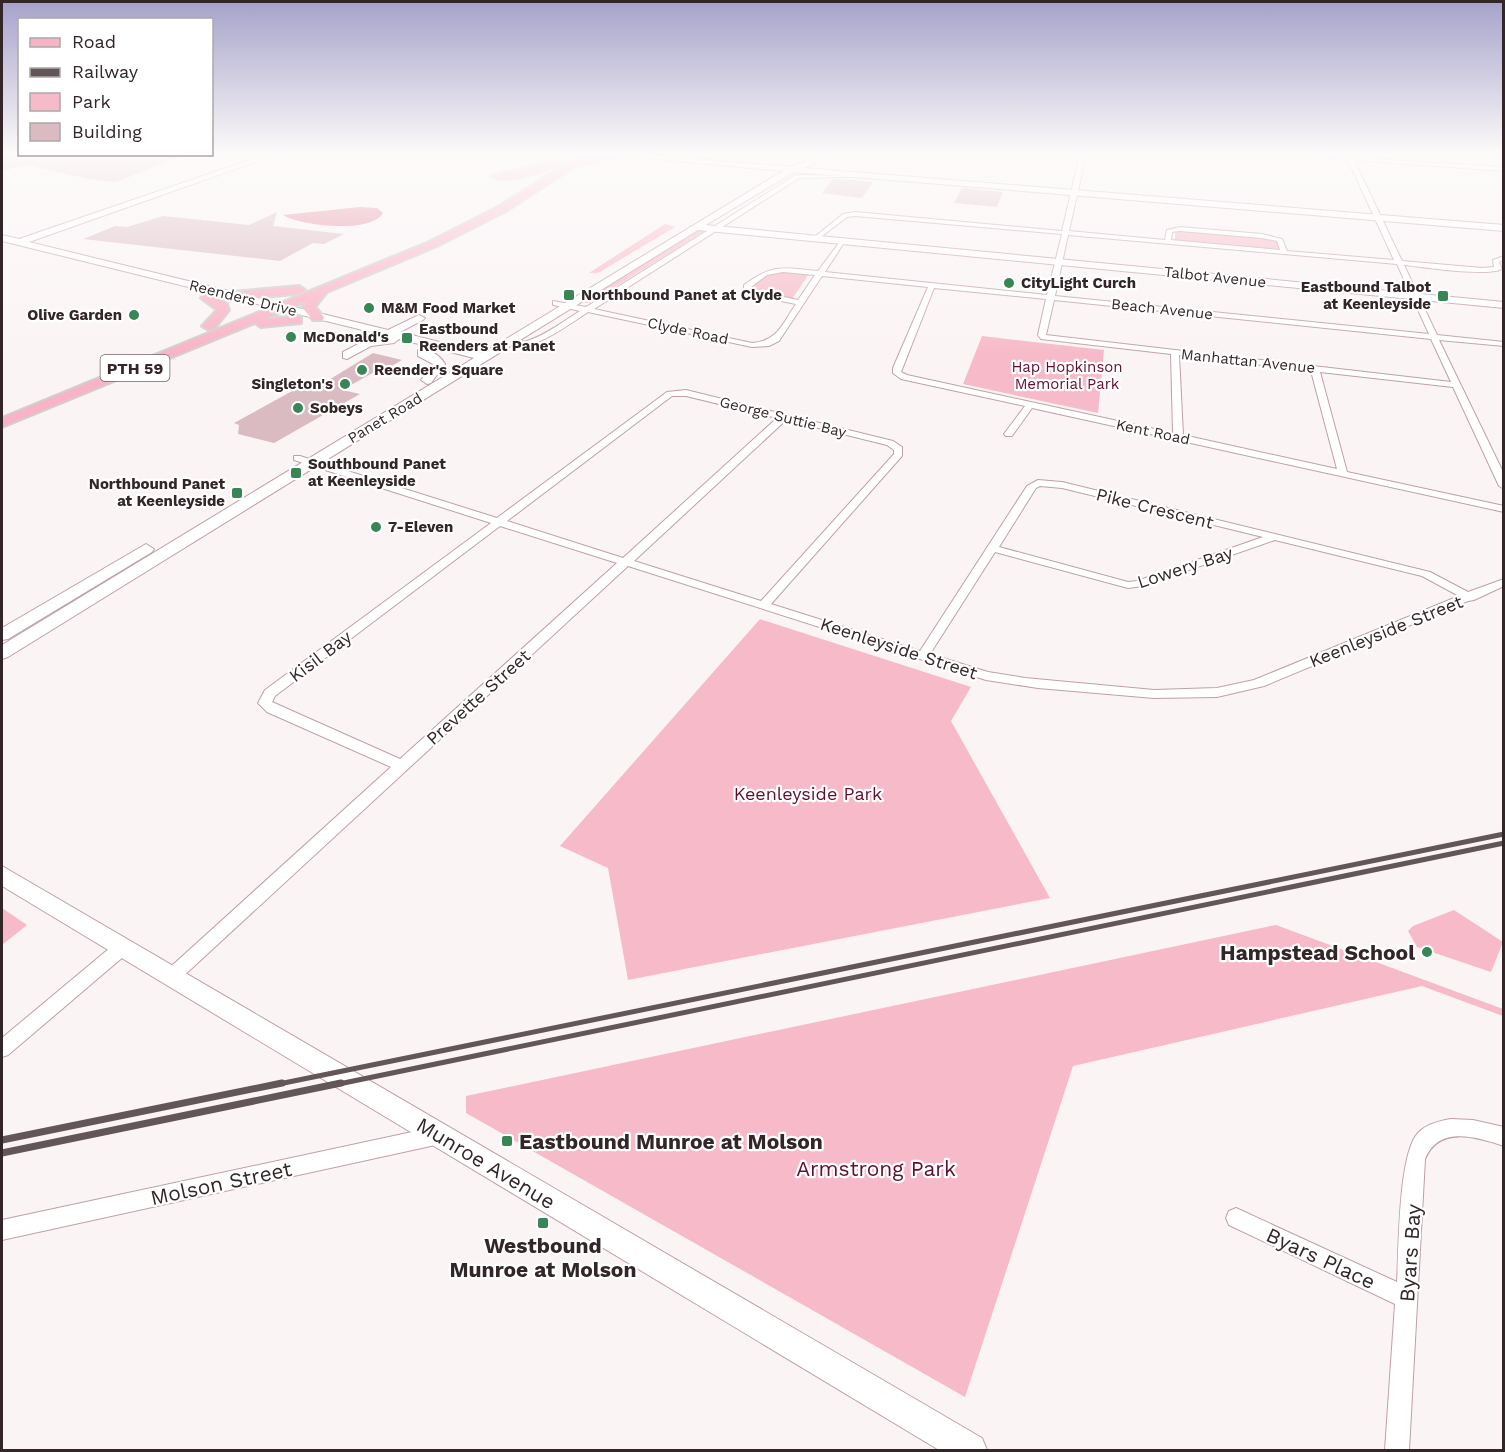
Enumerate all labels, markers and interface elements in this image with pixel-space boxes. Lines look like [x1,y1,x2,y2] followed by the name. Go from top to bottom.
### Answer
[18,18,213,156] legend
[72,31,116,52] text: Road
[72,61,139,82] text: Railway
[72,91,111,112] text: Park
[72,121,142,142] text: Building
[1163,263,1267,291] street label: Talbot Avenue
[1021,274,1136,292] place label: CityLight Curch
[187,276,299,320] street label: Reenders Drive
[1002,276,1016,290] marker: CityLight Curch
[1301,278,1431,313] place label: Eastbound Talbot at Keenleyside
[581,286,782,304] place label: Northbound Panet at Clyde
[562,288,576,302] marker: Northbound Panet at Clyde
[1436,289,1450,303] marker: Eastbound Talbot at Keenleyside
[1110,295,1214,323] street label: Beach Avenue
[381,299,516,317] place label: M&M Food Market
[362,301,376,315] marker: M&M Food Market
[27,306,122,324] place label: Olive Garden
[127,308,141,322] marker: Olive Garden
[646,314,730,348] street label: Clyde Road
[419,320,555,355] place label: Eastbound Reenders at Panet
[303,328,389,346] place label: McDonald's
[284,330,298,344] marker: McDonald's
[400,331,414,345] marker: Eastbound Reenders at Panet
[1180,345,1316,377] street label: Manhattan Avenue
[100,355,170,381] road number: PTH 59
[1011,358,1123,393] park label: Hap Hopkinson Memorial Park
[374,361,504,379] place label: Reender's Square
[355,363,369,377] marker: Reender's Square
[251,375,333,393] place label: Singleton's
[338,377,352,391] marker: Singleton's
[345,389,425,447] street label: Panet Road
[718,393,848,441] street label: George Suttie Bay
[310,399,363,417] place label: Sobeys
[291,401,305,415] marker: Sobeys
[1114,415,1192,449] street label: Kent Road
[308,455,446,490] place label: Southbound Panet at Keenleyside
[289,466,303,480] marker: Southbound Panet at Keenleyside
[89,475,225,510] place label: Northbound Panet at Keenleyside
[1094,483,1216,533] street label: Pike Crescent
[230,486,244,500] marker: Northbound Panet at Keenleyside
[388,518,453,536] place label: 7-Eleven
[369,520,383,534] marker: 7-Eleven
[1135,541,1236,592] street label: Lowery Bay
[1306,590,1466,671] street label: Keenleyside Street
[818,613,981,683] street label: Keenleyside Street
[285,625,356,686] street label: Kisil Bay
[422,645,535,749] street label: Prevette Street
[734,783,882,804] park label: Keenleyside Park
[1220,940,1415,965] place label: Hampstead School
[1420,945,1434,959] marker: Hampstead School
[412,1112,560,1214] street label: Munroe Avenue
[519,1129,823,1154] place label: Eastbound Munroe at Molson
[500,1134,514,1148] marker: Eastbound Munroe at Molson
[148,1156,294,1210] street label: Molson Street
[796,1156,956,1181] park label: Armstrong Park
[1394,1203,1426,1303] street label: Byars Bay
[536,1216,550,1230] marker: Westbound Munroe at Molson
[1262,1222,1380,1294] street label: Byars Place
[450,1233,636,1282] place label: Westbound Munroe at Molson

